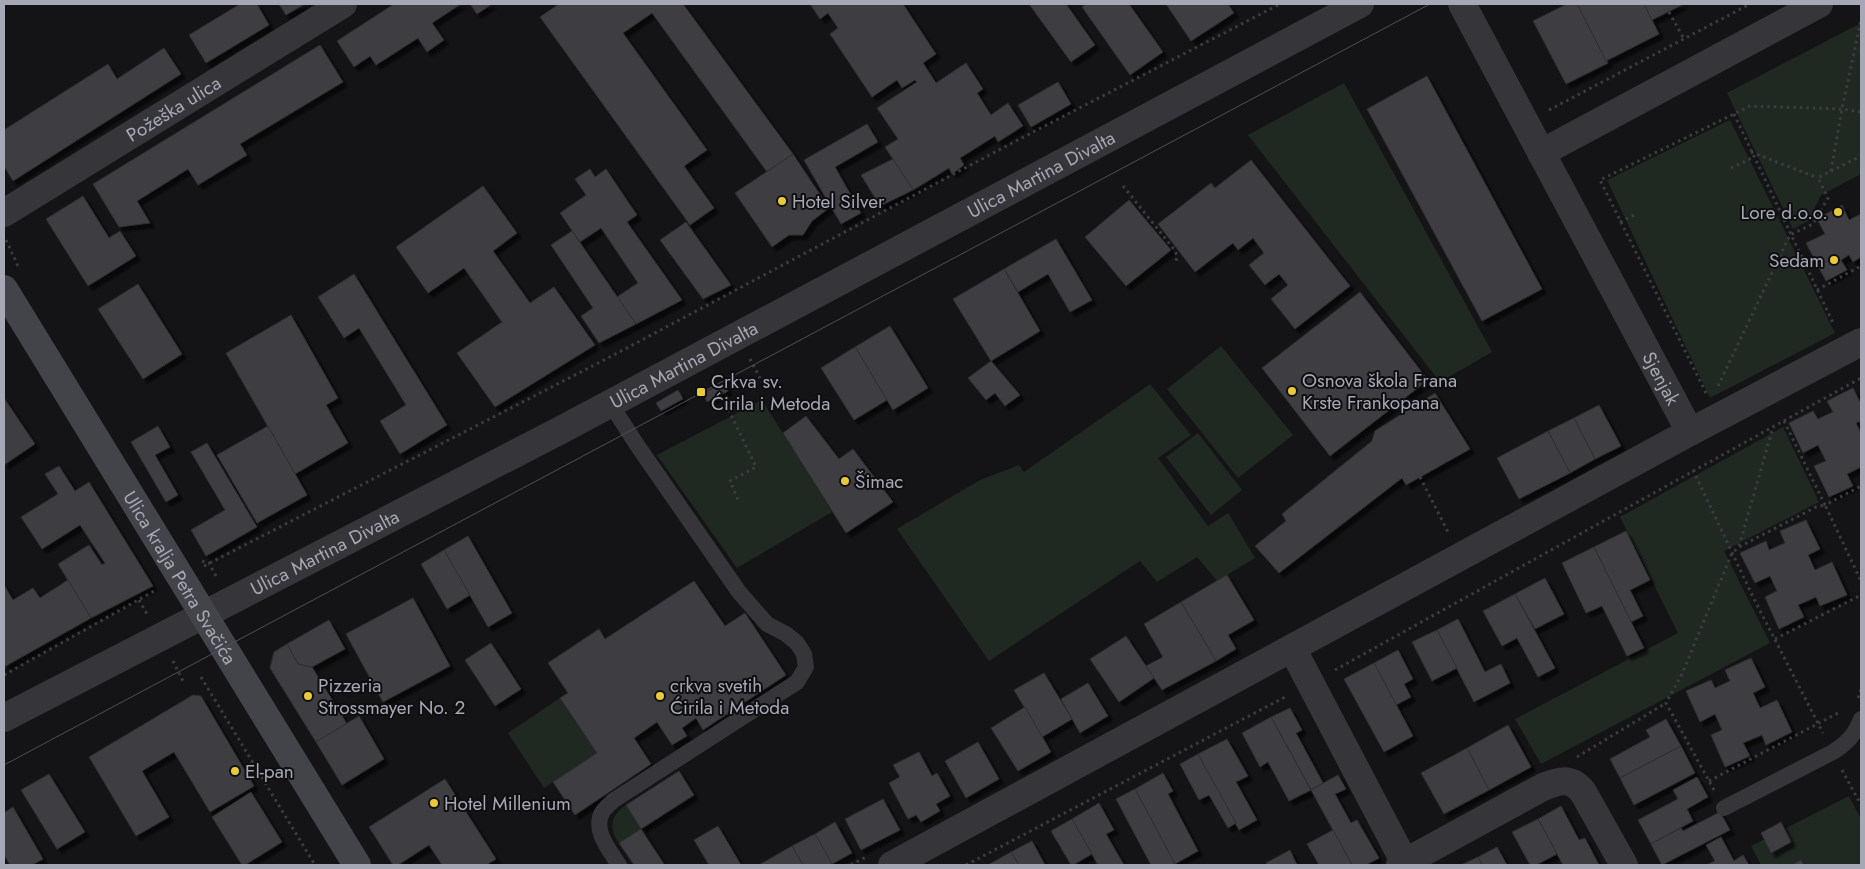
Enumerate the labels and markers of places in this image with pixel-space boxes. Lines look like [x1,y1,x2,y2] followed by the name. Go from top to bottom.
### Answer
[792,188,885,215] place label: Hotel Silver
[776,195,788,207] marker: Hotel Silver
[1741,199,1828,226] place label: Lore d.o.o.
[1832,206,1844,218] marker: Lore d.o.o.
[1769,247,1824,274] place label: Sedam
[1828,254,1840,266] marker: Sedam
[1302,367,1457,416] place label: Osnova škola Frana Krste Frankopana
[711,368,830,417] place label: Crkva sv. Ćirila i Metoda
[1286,385,1298,397] marker: Osnova škola Frana Krste Frankopana
[695,386,707,398] marker: Crkva sv. Ćirila i Metoda
[855,468,903,495] place label: Šimac
[839,475,851,487] marker: Šimac
[318,672,465,721] place label: Pizzeria Strossmayer No. 2
[670,672,789,721] place label: crkva svetih Ćirila i Metoda
[302,690,314,702] marker: Pizzeria Strossmayer No. 2
[654,690,666,702] marker: crkva svetih Ćirila i Metoda
[245,758,294,785] place label: El-pan
[229,765,241,777] marker: El-pan
[444,790,571,817] place label: Hotel Millenium
[428,797,440,809] marker: Hotel Millenium

